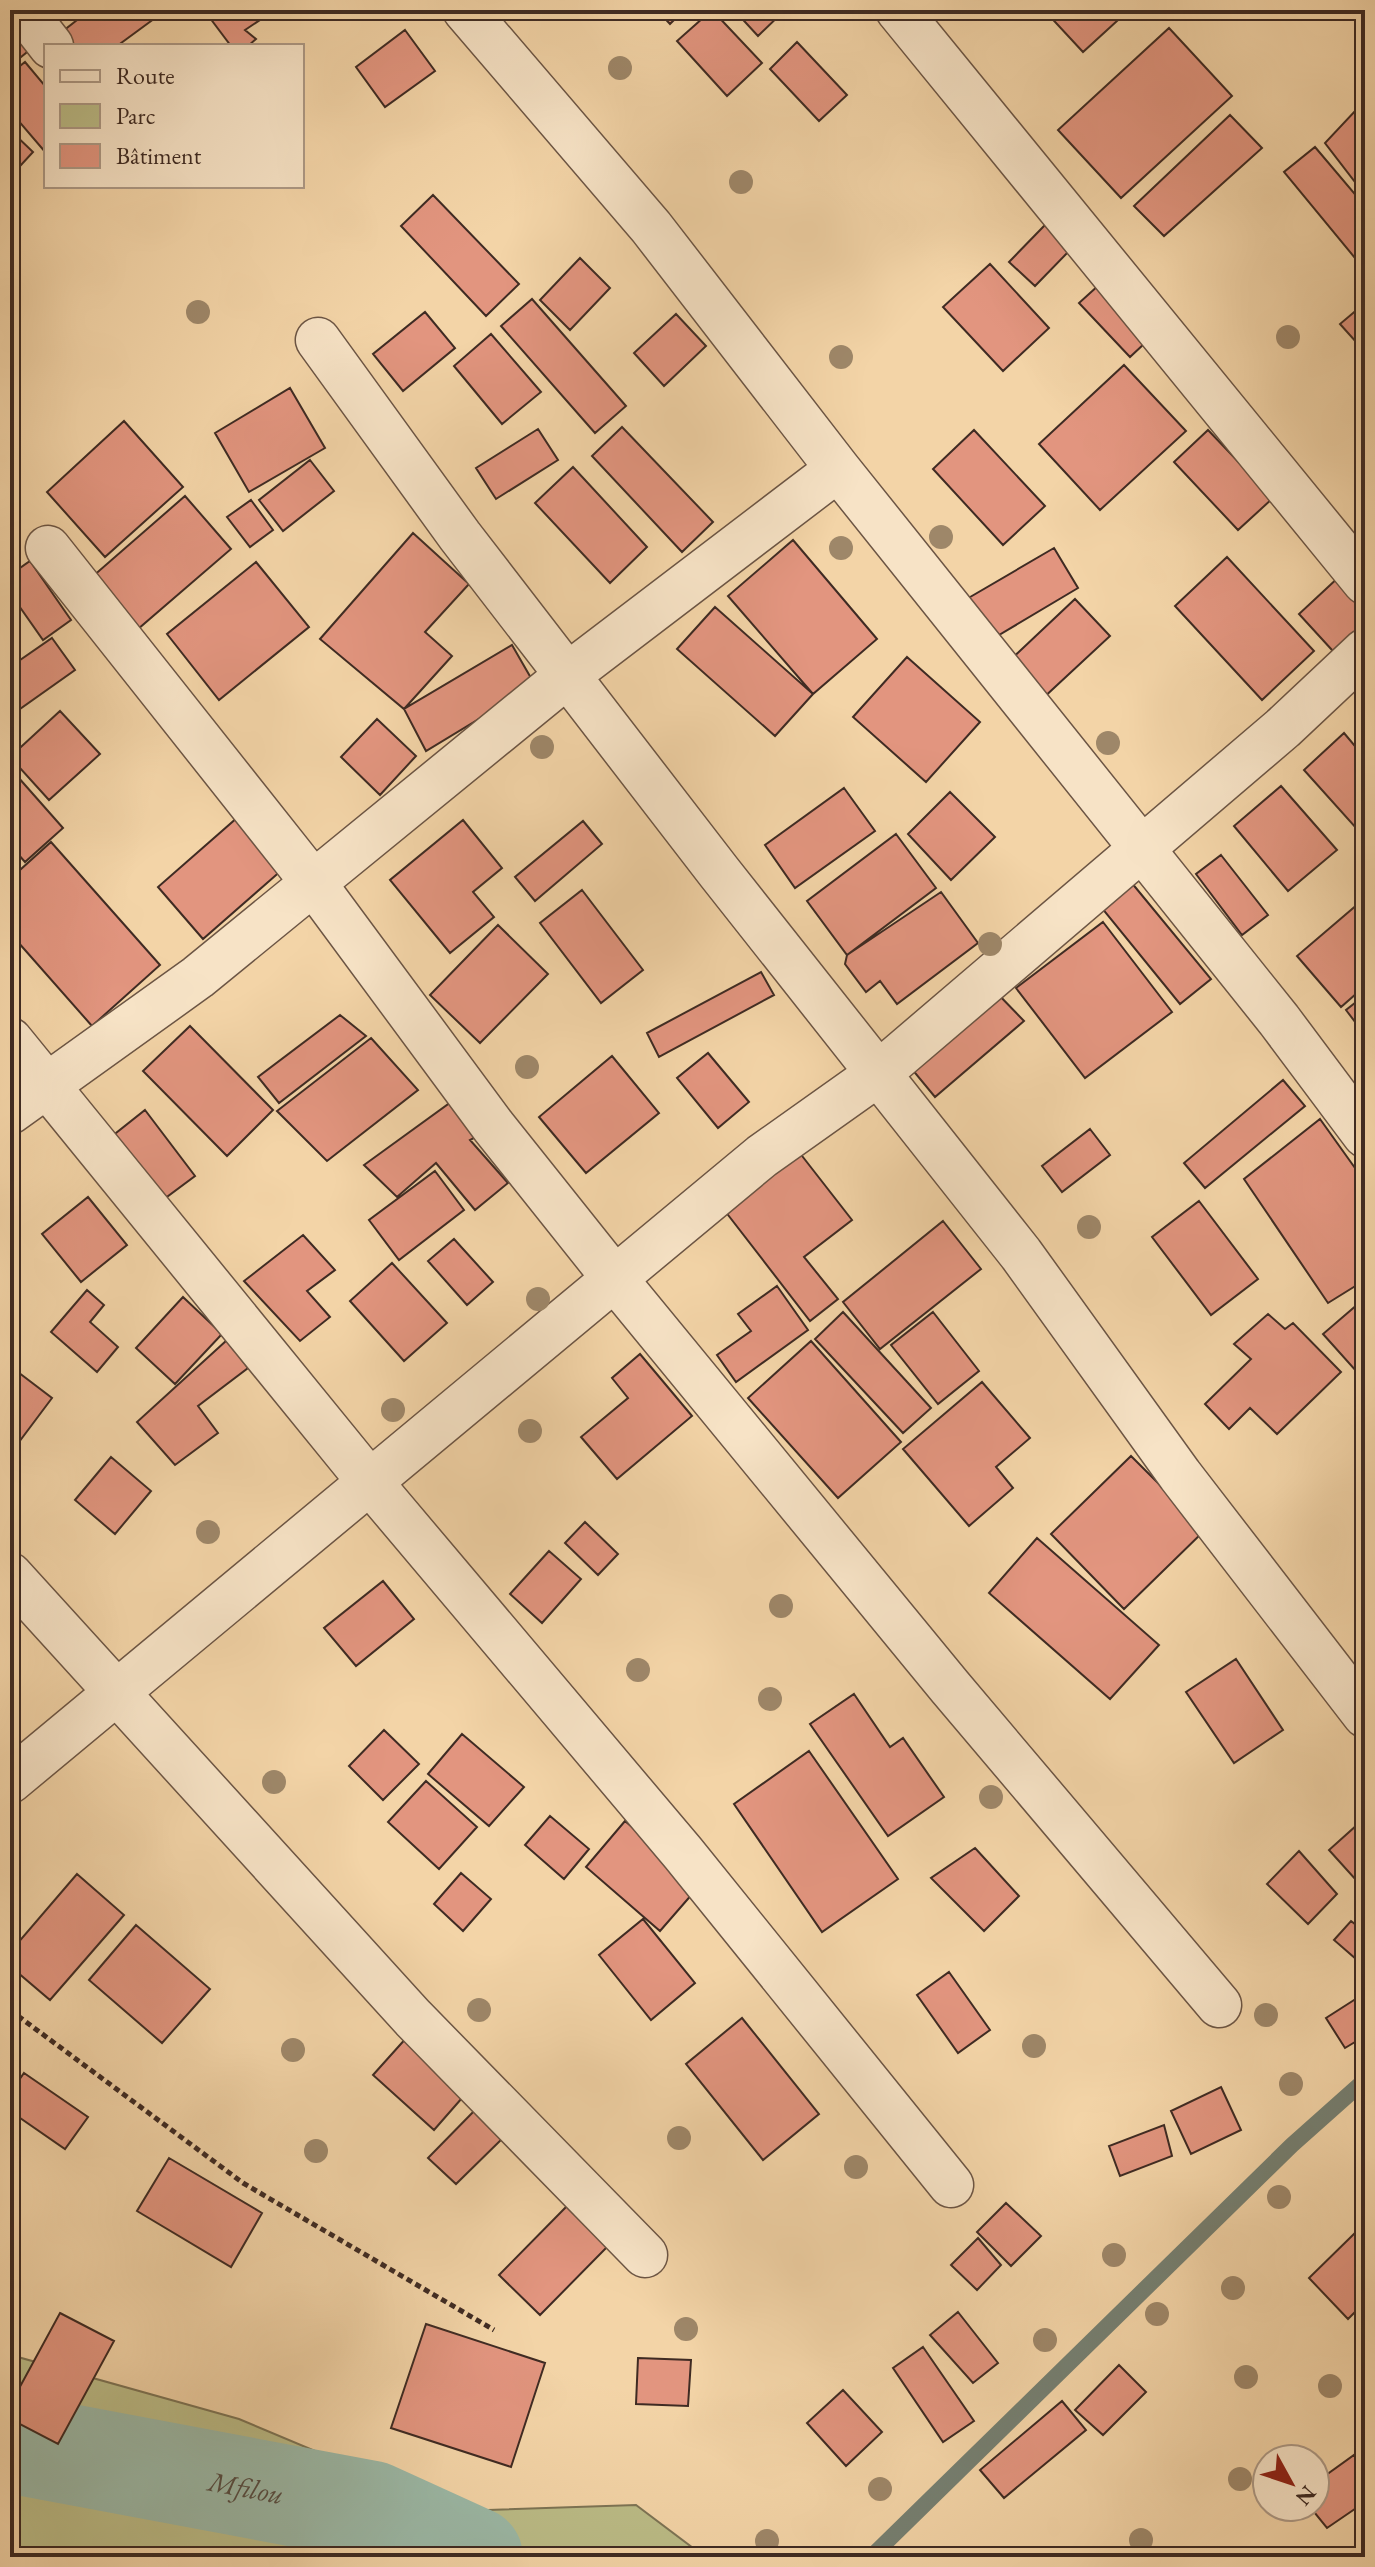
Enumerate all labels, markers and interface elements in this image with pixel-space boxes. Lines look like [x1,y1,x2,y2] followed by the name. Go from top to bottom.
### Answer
[44,44,304,188] legend
[116,60,175,91] text: Route
[116,100,155,131] text: Parc
[116,140,202,171] text: Bâtiment
[1251,2443,1331,2523] north arrow
[203,2462,286,2512] water label: Mfilou
[1289,2479,1323,2512] text: N

